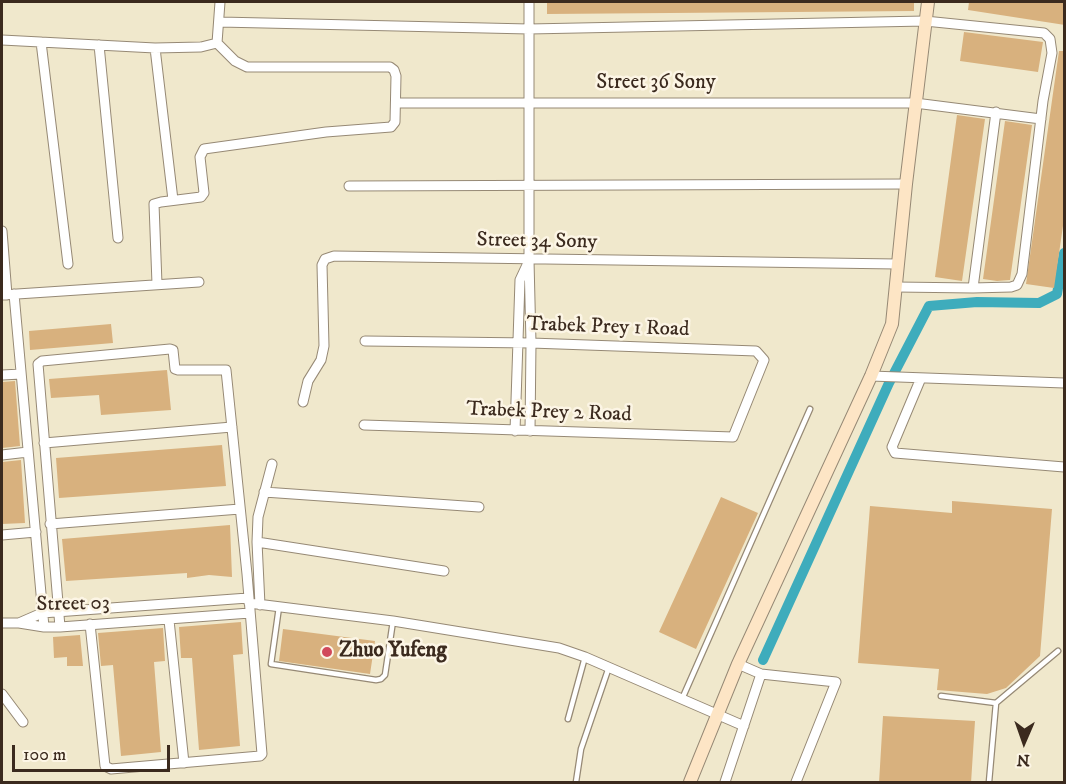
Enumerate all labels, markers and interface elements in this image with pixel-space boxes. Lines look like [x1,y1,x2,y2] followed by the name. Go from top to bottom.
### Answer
[596,71,716,97] street label: Street 36 Sony
[476,228,598,256] street label: Street 34 Sony
[526,313,690,343] street label: Trabek Prey 1 Road
[466,398,632,428] street label: Trabek Prey 2 Road
[36,592,110,618] street label: Street 03
[339,639,447,665] place label: Zhuo Yufeng
[320,645,334,659] marker: Zhuo Yufeng
[994,712,1054,772] north arrow
[15,733,172,771] scale bar
[23,744,66,766] text: 100 m
[1016,750,1030,770] text: N

